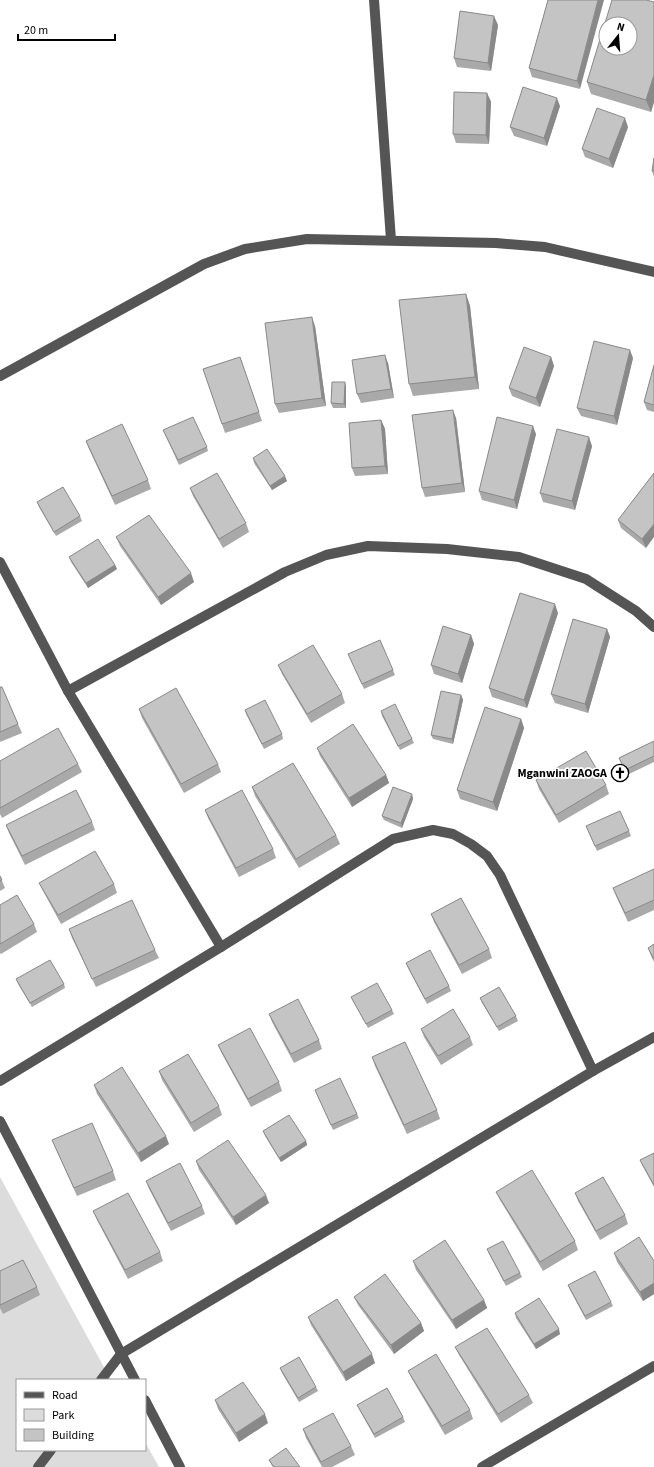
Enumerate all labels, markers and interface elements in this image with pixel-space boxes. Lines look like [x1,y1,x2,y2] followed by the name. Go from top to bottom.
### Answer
[18,16,115,42] scale bar
[598,16,638,56] north arrow
[615,19,626,35] text: N
[24,22,48,39] text: 20 m
[610,763,630,783] church icon: Mganwini ZAOGA
[517,765,607,782] place label: Mganwini ZAOGA
[16,1379,146,1451] legend
[52,1387,78,1404] text: Road
[52,1407,74,1424] text: Park
[52,1427,94,1444] text: Building

